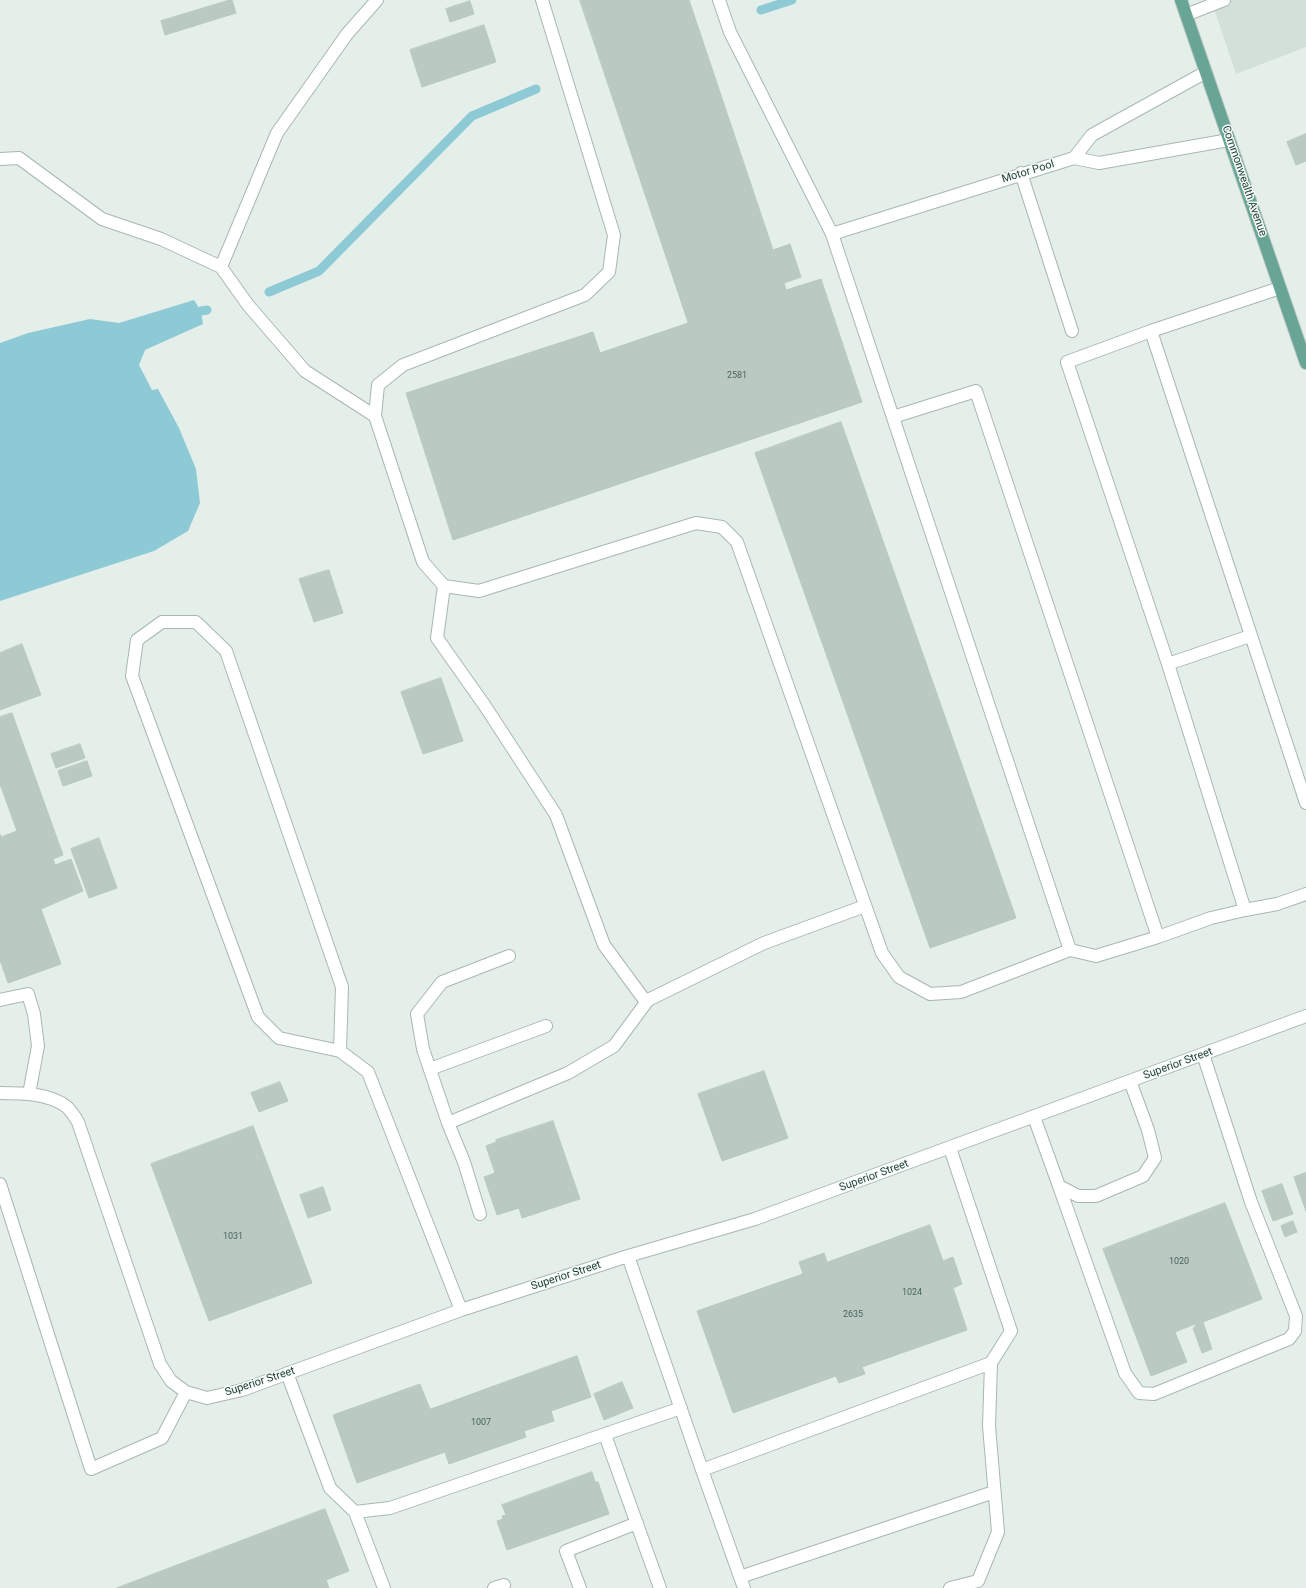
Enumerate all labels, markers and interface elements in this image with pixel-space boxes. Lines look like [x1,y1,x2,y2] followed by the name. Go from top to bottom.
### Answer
[1219,124,1269,238] street label: Commonwealth Avenue
[1000,158,1056,186] street label: Motor Pool
[727,371,747,381] house number: 2581
[1142,1045,1214,1083] street label: Superior Street
[838,1157,910,1195] street label: Superior Street
[223,1232,243,1242] house number: 1031
[1169,1257,1189,1267] house number: 1020
[529,1258,603,1294] street label: Superior Street
[902,1288,922,1298] house number: 1024
[843,1310,863,1320] house number: 2635
[223,1364,297,1400] street label: Superior Street
[471,1418,491,1428] house number: 1007

